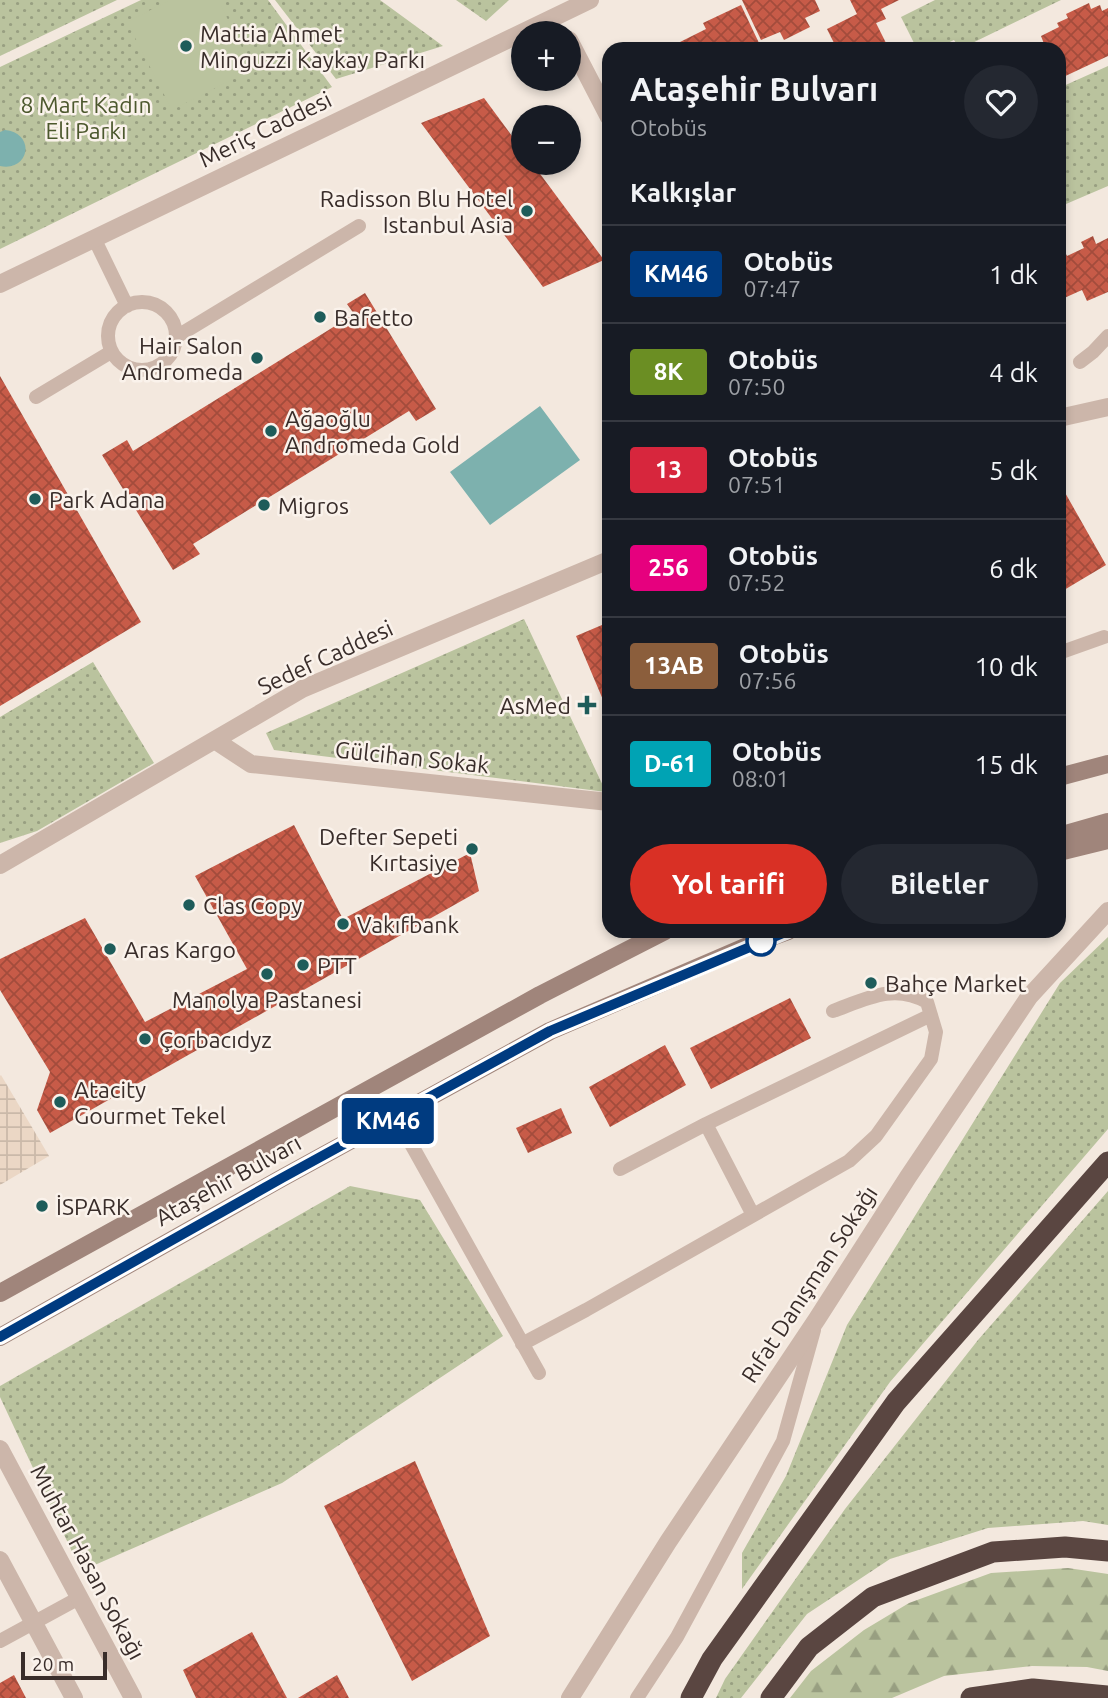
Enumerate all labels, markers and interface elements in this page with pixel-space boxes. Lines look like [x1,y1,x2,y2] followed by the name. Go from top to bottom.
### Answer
[200,21,425,72] place label: Mattia Ahmet Minguzzi Kaykay Parkı
[511,21,581,175] map controls
[511,21,581,91] button: +
[178,38,194,54] marker: Mattia Ahmet Minguzzi Kaykay Parkı
[964,65,1038,139] button: heart
[630,70,878,107] text: Ataşehir Bulvarı
[195,86,335,172] street label: Meriç Caddesi
[20,92,152,143] park label: 8 Mart Kadın Eli Parkı
[511,105,581,175] button: −
[630,115,707,140] text: Otobüs
[630,178,736,207] text: Kalkışlar
[320,186,513,237] place label: Radisson Blu Hotel Istanbul Asia
[519,203,535,219] marker: Radisson Blu Hotel Istanbul Asia
[743,247,833,276] text: Otobüs
[644,260,708,287] text: KM46
[989,260,1038,289] text: 1 dk
[743,276,801,301] text: 07:47
[334,305,413,330] place label: Bafetto
[312,309,328,325] marker: Bafetto
[121,333,243,384] place label: Hair Salon Andromeda
[728,345,818,374] text: Otobüs
[249,350,265,366] marker: Hair Salon Andromeda
[654,358,683,385] text: 8K
[989,358,1038,387] text: 4 dk
[728,374,786,399] text: 07:50
[285,406,460,457] place label: Ağaoğlu Andromeda Gold
[263,423,279,439] marker: Ağaoğlu Andromeda Gold
[728,443,818,472] text: Otobüs
[655,456,682,483] text: 13
[989,456,1038,485] text: 5 dk
[728,472,786,497] text: 07:51
[49,487,165,512] place label: Park Adana
[27,491,43,507] marker: Park Adana
[278,493,349,518] place label: Migros
[256,497,272,513] marker: Migros
[728,541,818,570] text: Otobüs
[648,554,689,581] text: 256
[989,554,1038,583] text: 6 dk
[728,570,786,595] text: 07:52
[254,615,396,699] street label: Sedef Caddesi
[739,639,829,668] text: Otobüs
[644,652,704,679] text: 13AB
[974,652,1038,681] text: 10 dk
[739,668,796,693] text: 07:56
[500,693,571,718] place label: AsMed
[577,695,597,715] marker: AsMed
[334,736,491,778] street label: Gülcihan Sokak
[732,737,822,766] text: Otobüs
[644,750,697,777] text: D-61
[974,750,1038,779] text: 15 dk
[732,766,789,791] text: 08:01
[319,824,458,875] place label: Defter Sepeti Kırtasiye
[464,841,480,857] marker: Defter Sepeti Kırtasiye
[630,844,827,924] button: Yol tarifi
[841,844,1038,924] button: Biletler
[203,893,302,918] place label: Clas Copy
[181,897,197,913] marker: Clas Copy
[357,912,459,937] place label: Vakıfbank
[335,916,351,932] marker: Vakıfbank
[746,926,776,956] unlabelled marker
[124,937,236,962] place label: Aras Kargo
[102,941,118,957] marker: Aras Kargo
[317,953,357,978] place label: PTT
[295,957,311,973] marker: PTT
[259,966,275,982] marker: Manolya Pastanesi
[885,971,1027,996] place label: Bahçe Market
[863,975,879,991] marker: Bahçe Market
[172,987,362,1012] place label: Manolya Pastanesi
[159,1027,272,1052] place label: Çorbacıdyz
[137,1031,153,1047] marker: Çorbacıdyz
[74,1077,226,1128] place label: Atacity Gourmet Tekel
[52,1094,68,1110] marker: Atacity Gourmet Tekel
[339,1098,437,1144] line badge: KM46
[356,1107,420,1134] text: KM46
[151,1130,305,1230] street label: Ataşehir Bulvarı
[736,1181,882,1387] street label: Rıfat Danışman Sokağı
[56,1194,130,1219] place label: İSPARK
[34,1198,50,1214] marker: İSPARK
[26,1460,150,1664] street label: Muhtar Hasan Sokağı
[21,1649,107,1681] scale bar
[32,1653,74,1675] text: 20 m

